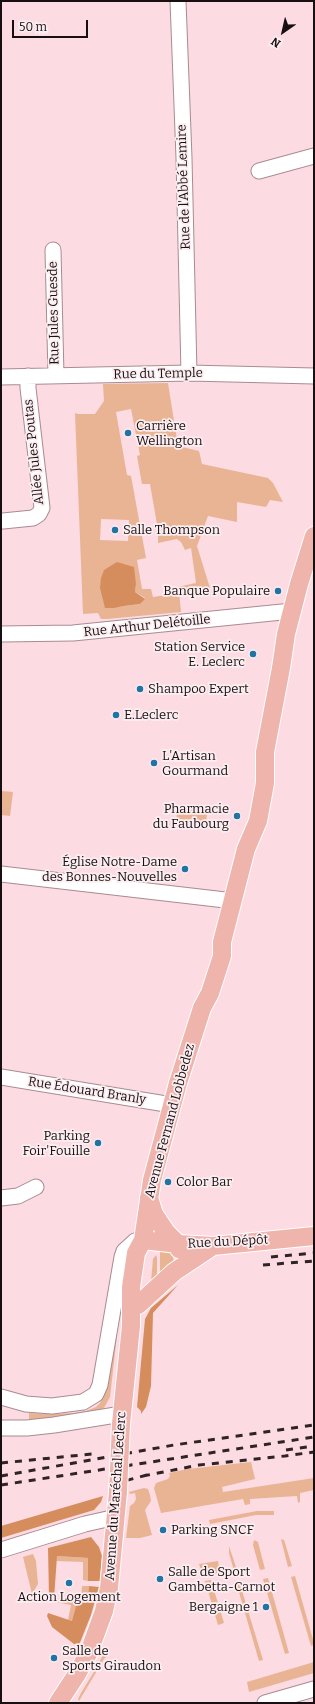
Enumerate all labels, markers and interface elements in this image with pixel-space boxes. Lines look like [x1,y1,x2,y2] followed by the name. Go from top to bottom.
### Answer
[14,12,90,38] scale bar
[263,12,303,52] north arrow
[19,20,47,34] text: 50 m
[269,35,283,50] text: N
[174,124,194,250] street label: Rue de l'Abbé Lemire
[45,261,63,365] street label: Rue Jules Guesde
[113,365,203,383] street label: Rue du Temple
[21,398,47,506] street label: Allée Jules Poutas
[136,418,202,449] place label: Carrière Wellington
[123,428,133,438] marker: Carrière Wellington
[123,522,220,538] place label: Salle Thompson
[110,525,120,535] marker: Salle Thompson
[163,583,270,599] place label: Banque Populaire
[273,586,283,596] marker: Banque Populaire
[83,612,211,640] street label: Rue Arthur Delétoille
[154,639,245,670] place label: Station Service E. Leclerc
[248,649,258,659] marker: Station Service E. Leclerc
[148,681,249,697] place label: Shampoo Expert
[135,684,145,694] marker: Shampoo Expert
[124,707,178,723] place label: E.Leclerc
[111,710,121,720] marker: E.Leclerc
[162,748,228,779] place label: L'Artisan Gourmand
[149,758,159,768] marker: L'Artisan Gourmand
[153,801,229,832] place label: Pharmacie du Faubourg
[232,811,242,821] marker: Pharmacie du Faubourg
[42,854,177,885] place label: Église Notre-Dame des Bonnes-Nouvelles
[180,864,190,874] marker: Église Notre-Dame des Bonnes-Nouvelles
[142,1042,198,1200] street label: Avenue Fernand Lobbedez
[27,1074,147,1108] street label: Rue Édouard Branly
[22,1128,90,1159] place label: Parking Foir'Fouille
[93,1138,103,1148] marker: Parking Foir'Fouille
[176,1174,232,1190] place label: Color Bar
[163,1177,173,1187] marker: Color Bar
[187,1232,269,1252] street label: Rue du Dépôt
[102,1411,130,1581] street label: Avenue du Maréchal Leclerc
[171,1522,254,1538] place label: Parking SNCF
[158,1525,168,1535] marker: Parking SNCF
[168,1564,275,1595] place label: Salle de Sport Gambetta-Carnot
[155,1574,165,1584] marker: Salle de Sport Gambetta-Carnot
[64,1578,74,1588] marker: Action Logement
[17,1589,121,1605] place label: Action Logement
[189,1599,258,1615] place label: Bergaigne 1
[261,1602,271,1612] marker: Bergaigne 1
[62,1643,161,1674] place label: Salle de Sports Giraudon
[49,1653,59,1663] marker: Salle de Sports Giraudon

